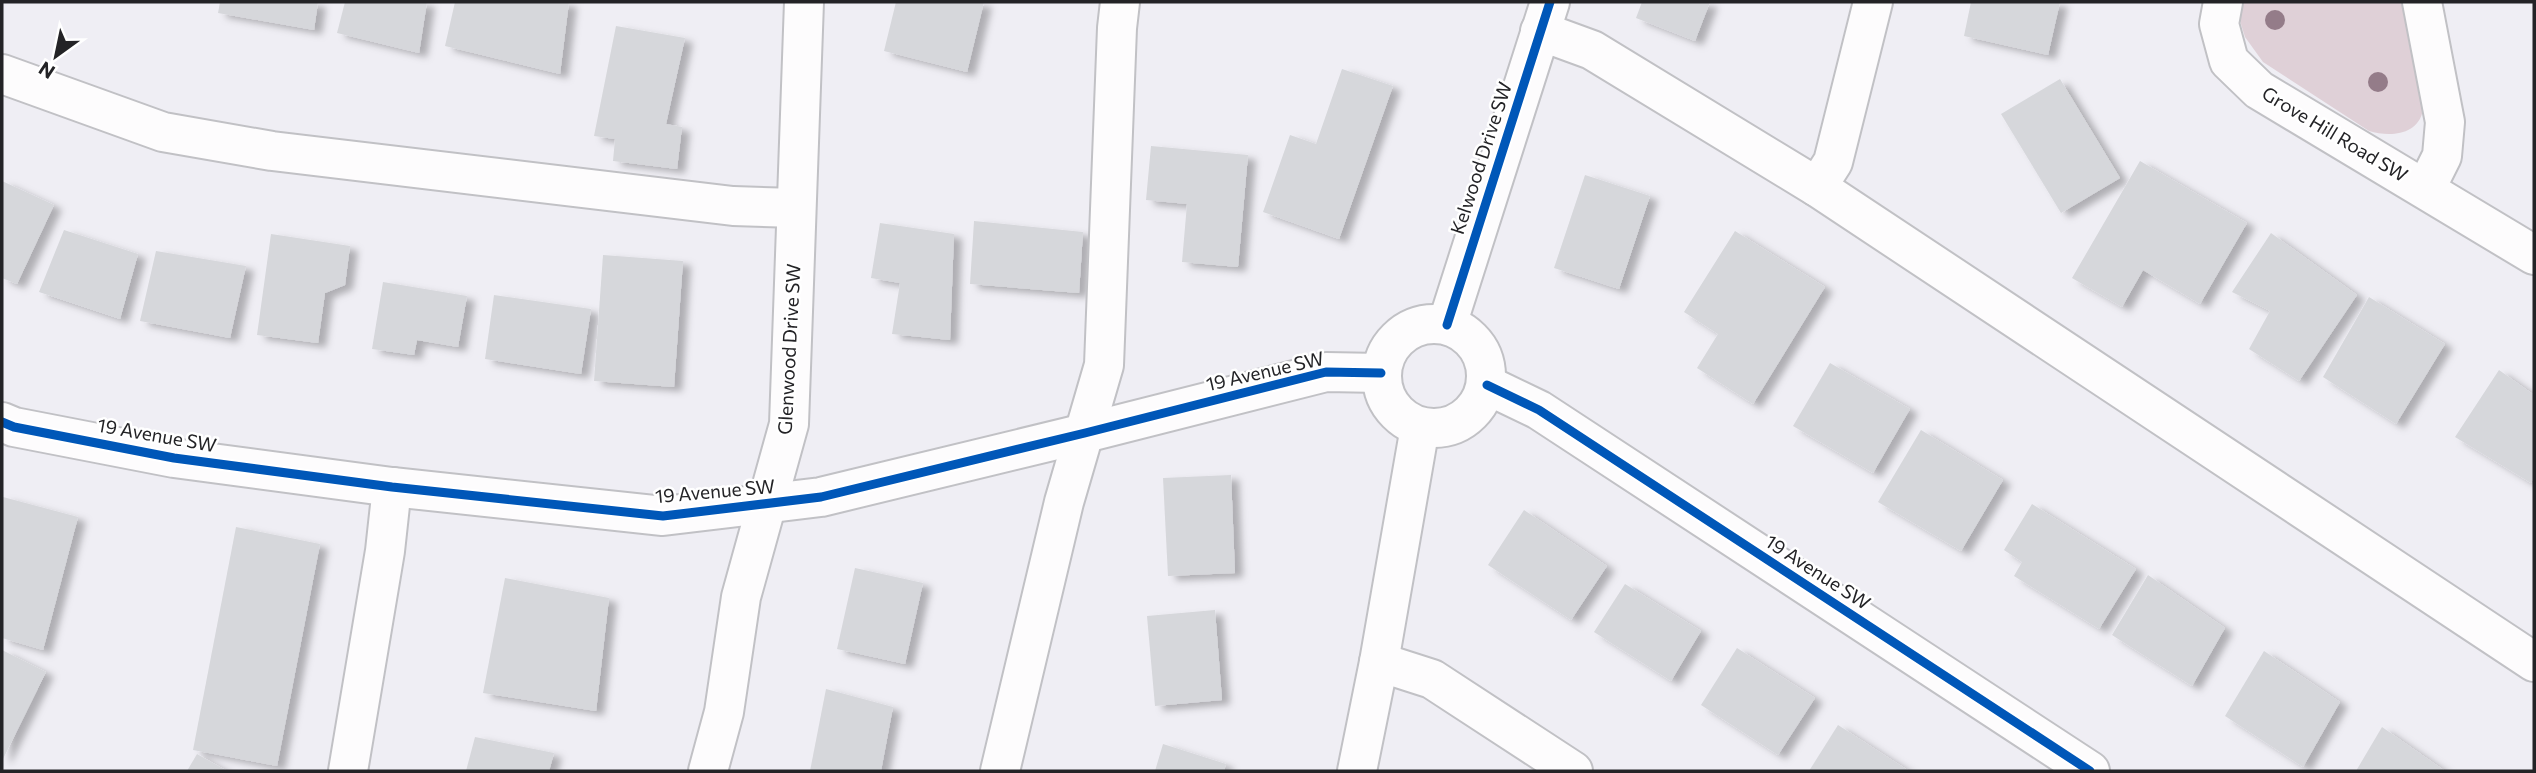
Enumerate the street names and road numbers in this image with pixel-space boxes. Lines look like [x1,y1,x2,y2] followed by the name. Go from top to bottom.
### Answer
[1445,79,1516,237] street label: Kelwood Drive SW
[2258,81,2412,186] street label: Grove Hill Road SW
[773,263,804,435] street label: Glenwood Drive SW
[1204,346,1326,395] street label: 19 Avenue SW
[96,413,218,456] street label: 19 Avenue SW
[654,474,776,507] street label: 19 Avenue SW
[1762,529,1875,614] street label: 19 Avenue SW

